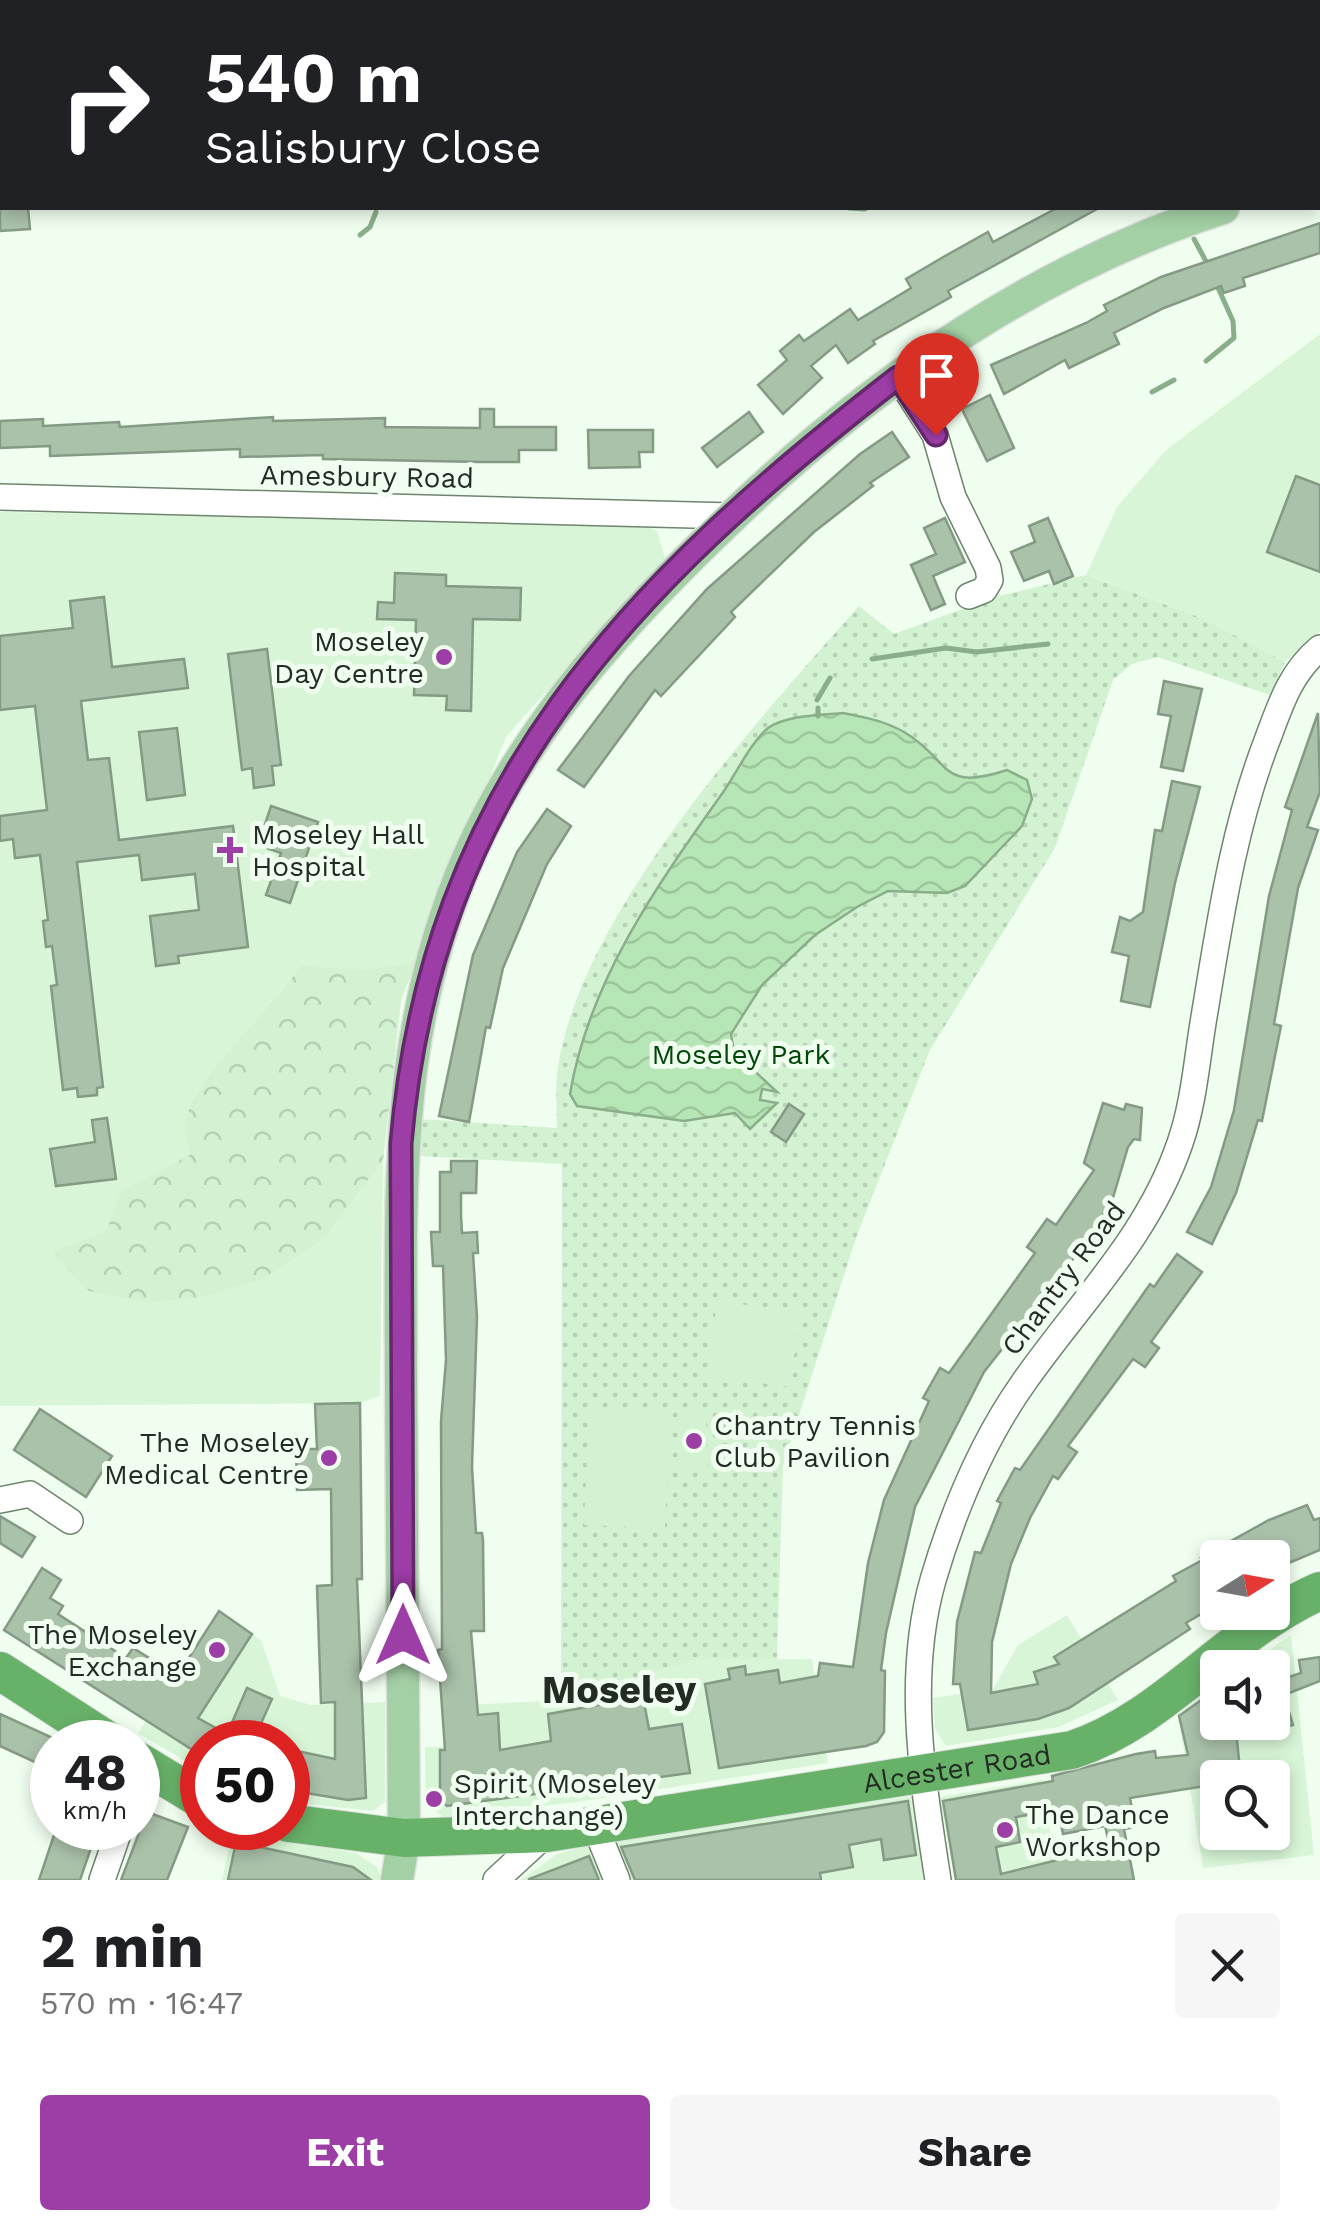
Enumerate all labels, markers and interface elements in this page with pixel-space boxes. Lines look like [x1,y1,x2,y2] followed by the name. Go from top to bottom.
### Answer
[205,37,422,119] text: 540 m
[40,40,170,170] icon: right
[205,121,541,174] text: Salisbury Close
[894,333,979,436] pin
[909,348,964,403] icon: arrive
[260,458,474,495] street label: Amesbury Road
[274,625,425,690] place label: Moseley Day Centre
[433,646,455,668] marker: Moseley Day Centre
[252,818,425,883] place label: Moseley Hall Hospital
[217,837,243,863] marker: Moseley Hall Hospital
[652,1038,831,1071] park label: Moseley Park
[995,1195,1132,1362] street label: Chantry Road
[714,1409,916,1474] place label: Chantry Tennis Club Pavilion
[104,1426,310,1491] place label: The Moseley Medical Centre
[683,1430,705,1452] marker: Chantry Tennis Club Pavilion
[318,1447,340,1469] marker: The Moseley Medical Centre
[1200,1540,1290,1630] north arrow
[1200,1540,1290,1850] map controls
[351,1583,455,1687] position arrow
[28,1618,198,1683] place label: The Moseley Exchange
[206,1639,228,1661] marker: The Moseley Exchange
[1200,1650,1290,1740] button: sound
[542,1668,697,1712] district label: Moseley
[180,1720,310,1850] speed limit sign: 50
[860,1738,1053,1800] street label: Alcester Road
[63,1743,127,1802] text: 48
[1200,1760,1290,1850] button: search
[454,1767,657,1832] place label: Spirit (Moseley Interchange)
[423,1788,445,1810] marker: Spirit (Moseley Interchange)
[63,1796,127,1825] text: km/h
[1025,1798,1170,1863] place label: The Dance Workshop
[994,1819,1016,1841] marker: The Dance Workshop
[40,1911,204,1982] text: 2 min
[1175,1913,1280,2018] button: close
[40,1984,243,2022] text: 570 m · 16:47
[40,2095,650,2210] button: Exit
[670,2095,1280,2210] button: Share

